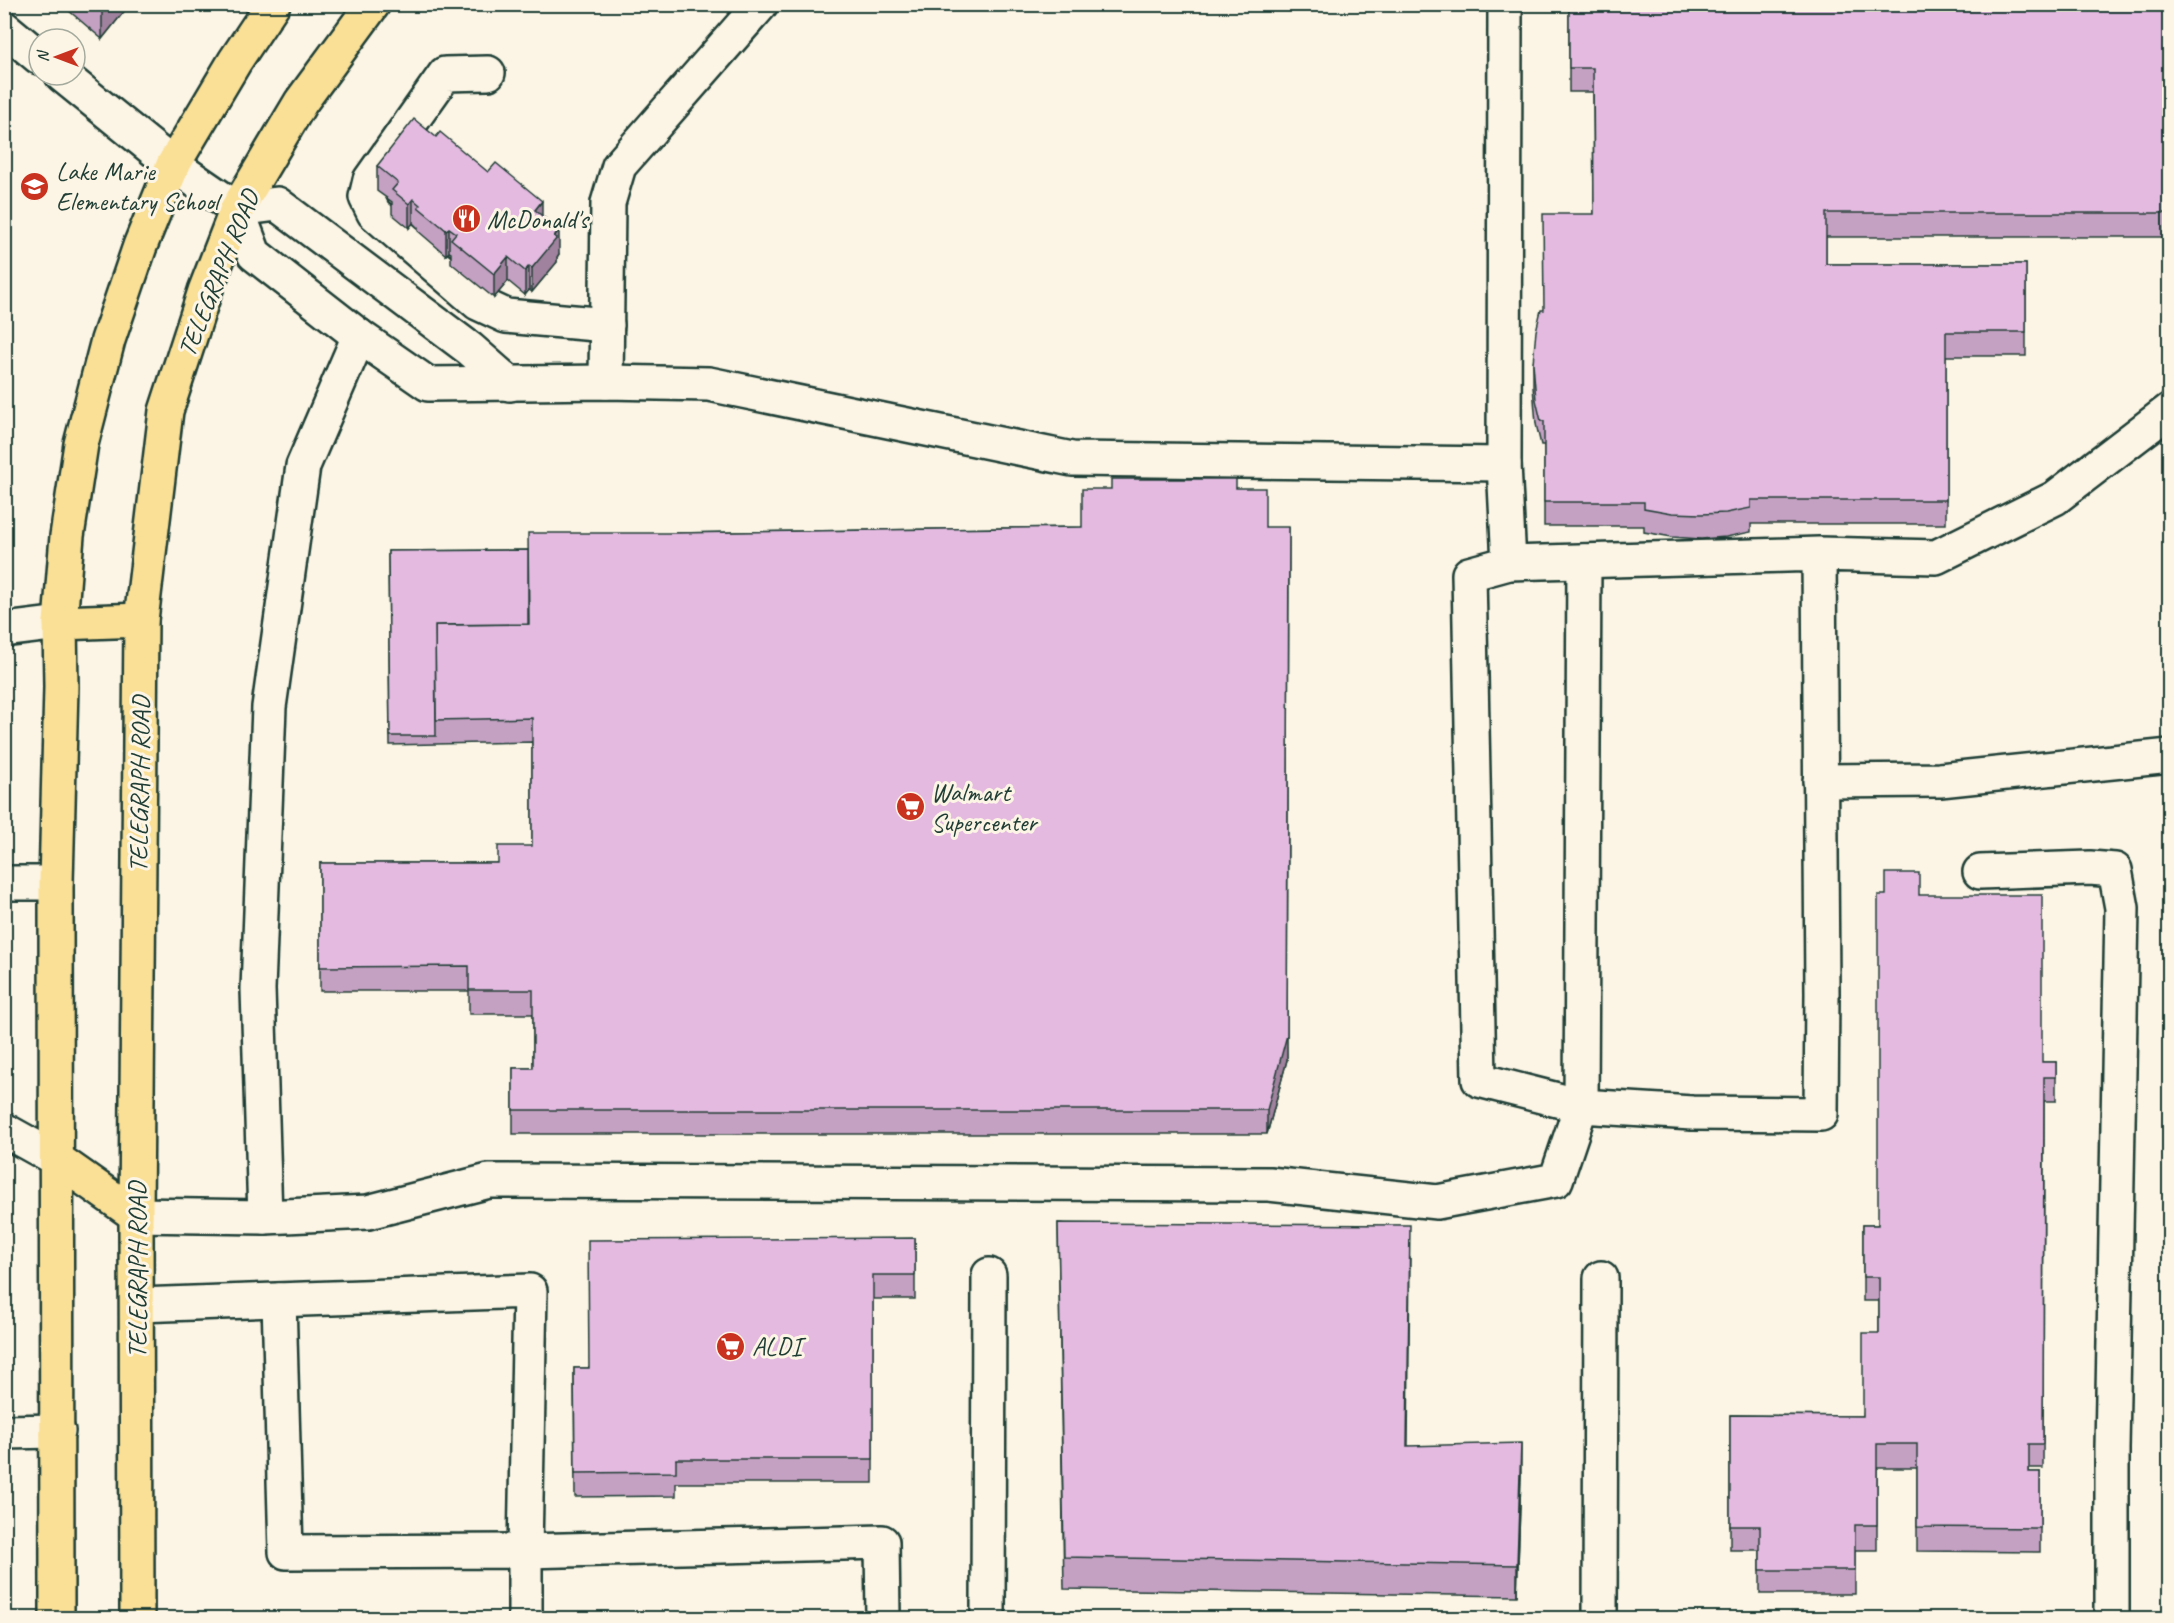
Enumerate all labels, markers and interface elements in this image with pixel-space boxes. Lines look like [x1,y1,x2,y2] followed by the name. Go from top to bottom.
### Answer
[27,27,87,87] north arrow
[33,49,53,62] text: N
[56,155,223,218] place label: Lake Marie Elementary School
[19,170,51,202] school or university icon: Lake Marie Elementary School
[170,183,268,361] street label: TELEGRAPH ROAD
[450,203,482,235] restaurant icon: McDonald's
[487,203,590,236] place label: McDonald's
[121,694,158,873] street label: TELEGRAPH ROAD
[931,776,1039,839] place label: Walmart Supercenter
[894,791,926,823] supermarket icon: Walmart Supercenter
[121,1180,154,1358] street label: TELEGRAPH ROAD
[715,1330,747,1362] supermarket icon: ALDI
[752,1330,807,1363] place label: ALDI

